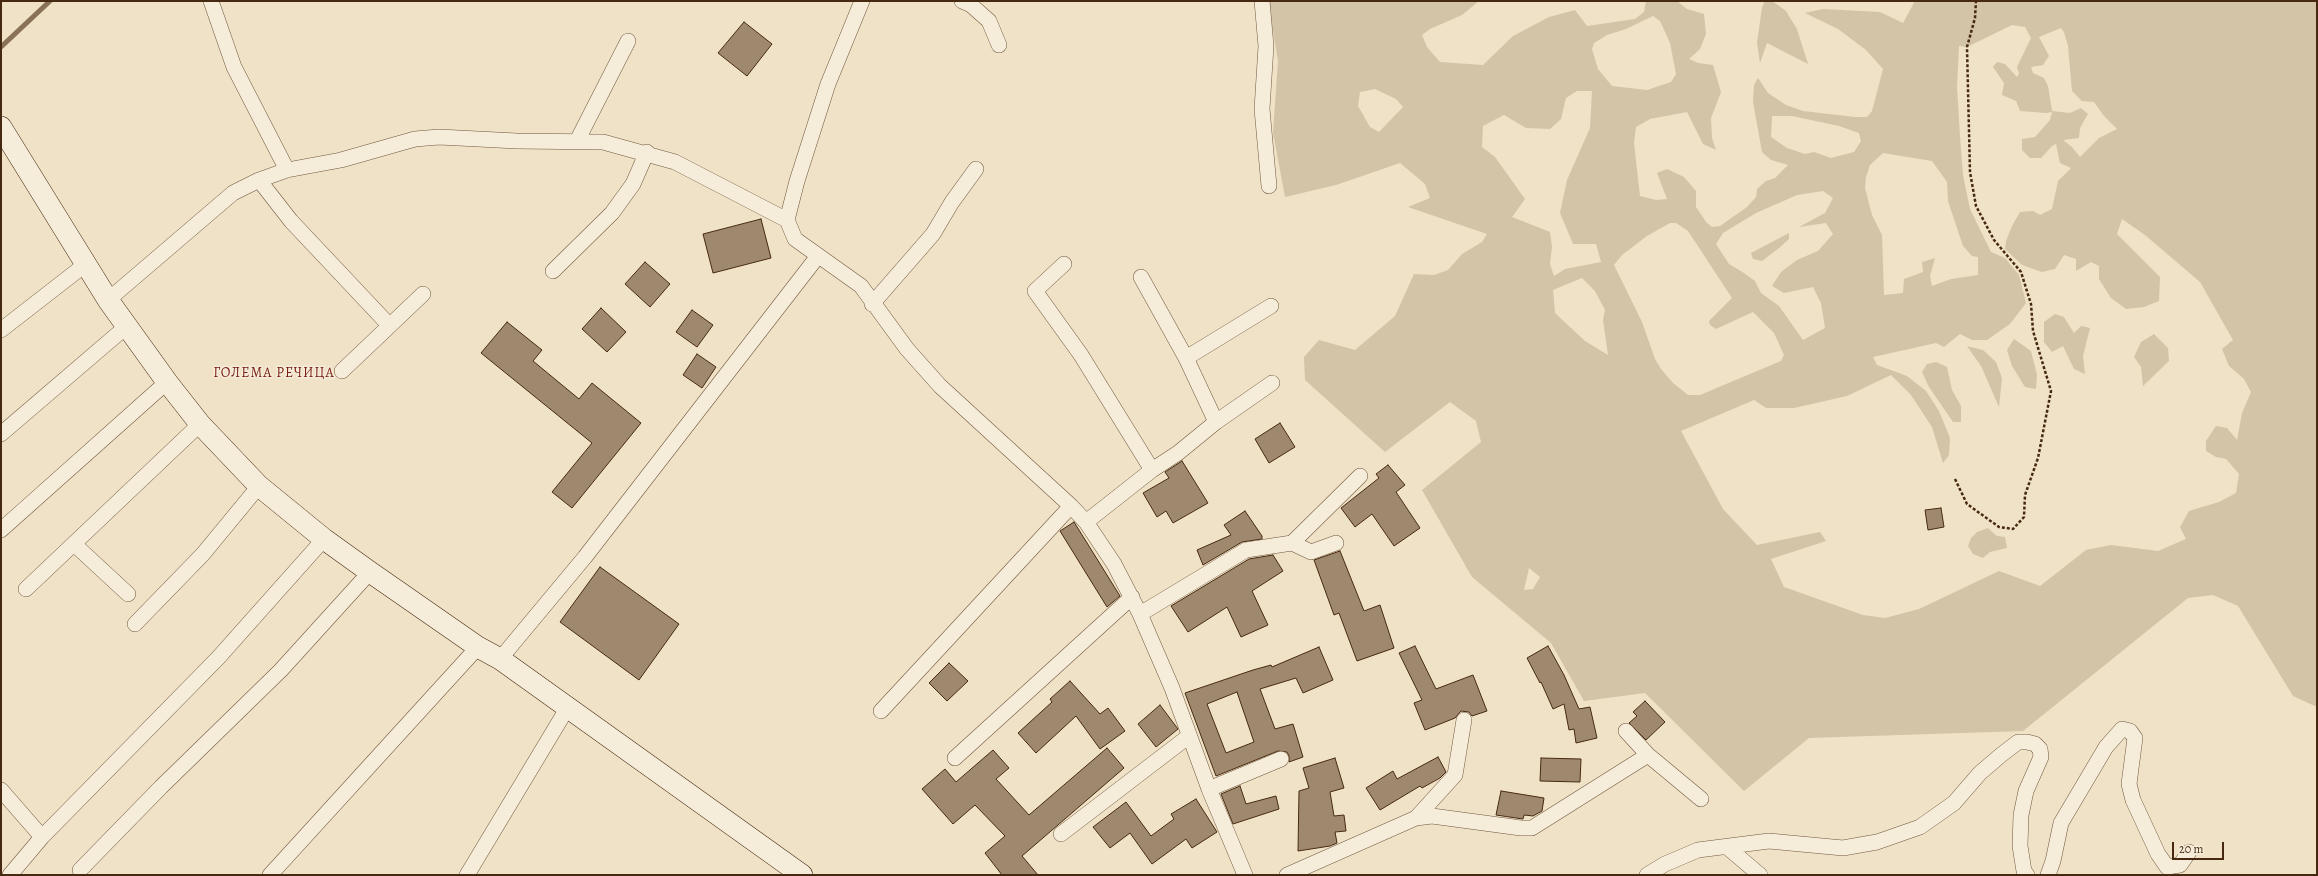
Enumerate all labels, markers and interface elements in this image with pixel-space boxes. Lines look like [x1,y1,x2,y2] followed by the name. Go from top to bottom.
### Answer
[213,366,335,382] district label: ГОЛЕМА РЕЧИЦА
[2174,834,2226,860] scale bar
[2179,841,2203,857] text: 20 m

